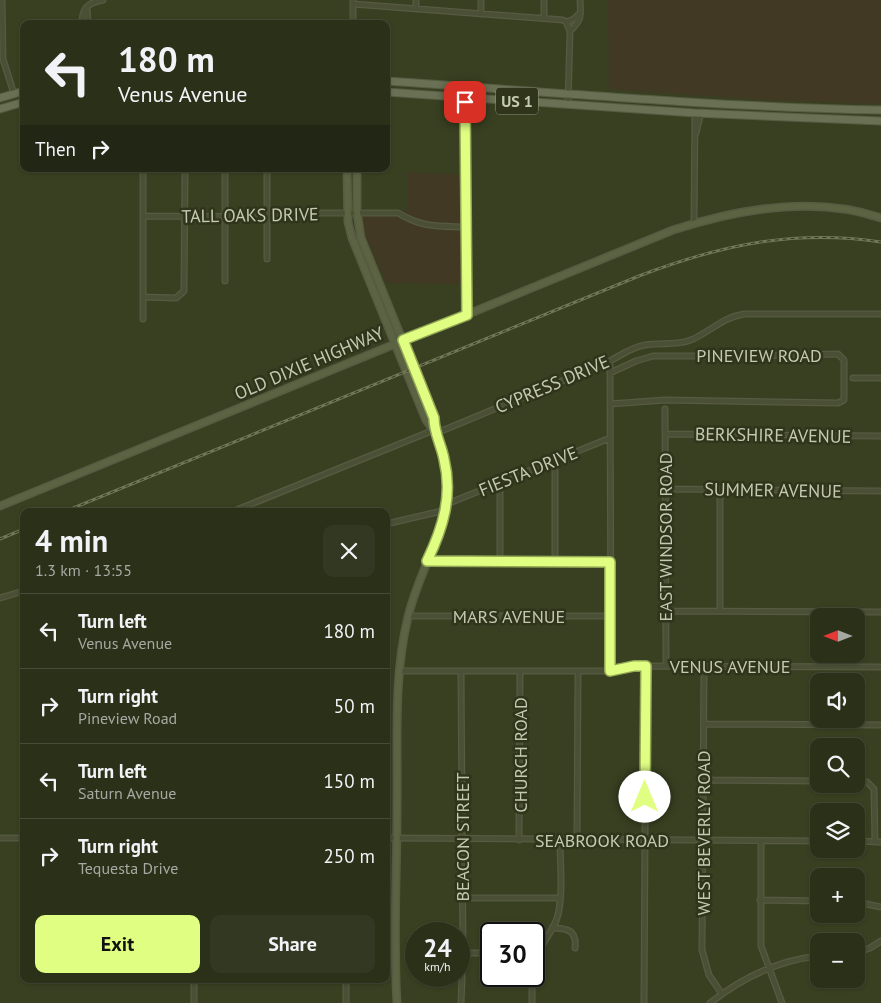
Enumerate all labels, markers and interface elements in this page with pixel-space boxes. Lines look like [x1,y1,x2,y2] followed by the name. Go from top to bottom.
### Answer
[118,36,215,82] text: 180 m
[35,40,100,105] icon: left
[118,80,247,108] text: Venus Avenue
[444,81,486,123] pin
[451,88,479,116] icon: arrive
[496,88,538,114] road number: US 1
[86,135,114,163] icon: right
[35,137,76,161] text: Then
[181,202,319,228] street label: TALL OAKS DRIVE
[231,321,387,405] street label: OLD DIXIE HIGHWAY
[696,344,822,367] street label: PINEVIEW ROAD
[492,350,612,418] street label: CYPRESS DRIVE
[695,422,851,448] street label: BERKSHIRE AVENUE
[475,441,581,501] street label: FIESTA DRIVE
[654,453,677,621] street label: EAST WINDSOR ROAD
[704,477,842,503] street label: SUMMER AVENUE
[35,521,108,560] text: 4 min
[323,525,375,577] button: close
[35,560,132,580] text: 1.3 km · 13:55
[453,605,565,628] street label: MARS AVENUE
[810,608,865,662] north arrow
[810,608,865,988] map controls
[78,609,147,633] text: Turn left
[35,617,63,645] icon: left
[323,619,375,643] text: 180 m
[78,633,172,653] text: Venus Avenue
[669,655,790,678] street label: VENUS AVENUE
[810,673,865,728] button: sound
[78,684,158,708] text: Turn right
[35,692,63,720] icon: right
[334,694,375,718] text: 50 m
[509,697,532,813] street label: CHURCH ROAD
[78,708,177,728] text: Pineview Road
[810,738,865,793] button: search
[692,751,715,915] street label: WEST BEVERLY ROAD
[78,759,147,783] text: Turn left
[35,767,63,795] icon: left
[323,769,375,793] text: 150 m
[618,770,670,822] position arrow
[451,773,474,901] street label: BEACON STREET
[78,783,176,803] text: Saturn Avenue
[810,803,865,858] button: layers
[535,829,669,852] street label: SEABROOK ROAD
[78,834,158,858] text: Turn right
[35,842,63,870] icon: right
[323,844,375,868] text: 250 m
[78,858,178,878] text: Tequesta Drive
[810,868,865,923] button: +
[35,915,200,973] button: Exit
[210,915,375,973] button: Share
[480,922,545,987] speed limit sign: 30
[423,932,452,964] text: 24
[810,933,865,988] button: −
[424,959,451,974] text: km/h

